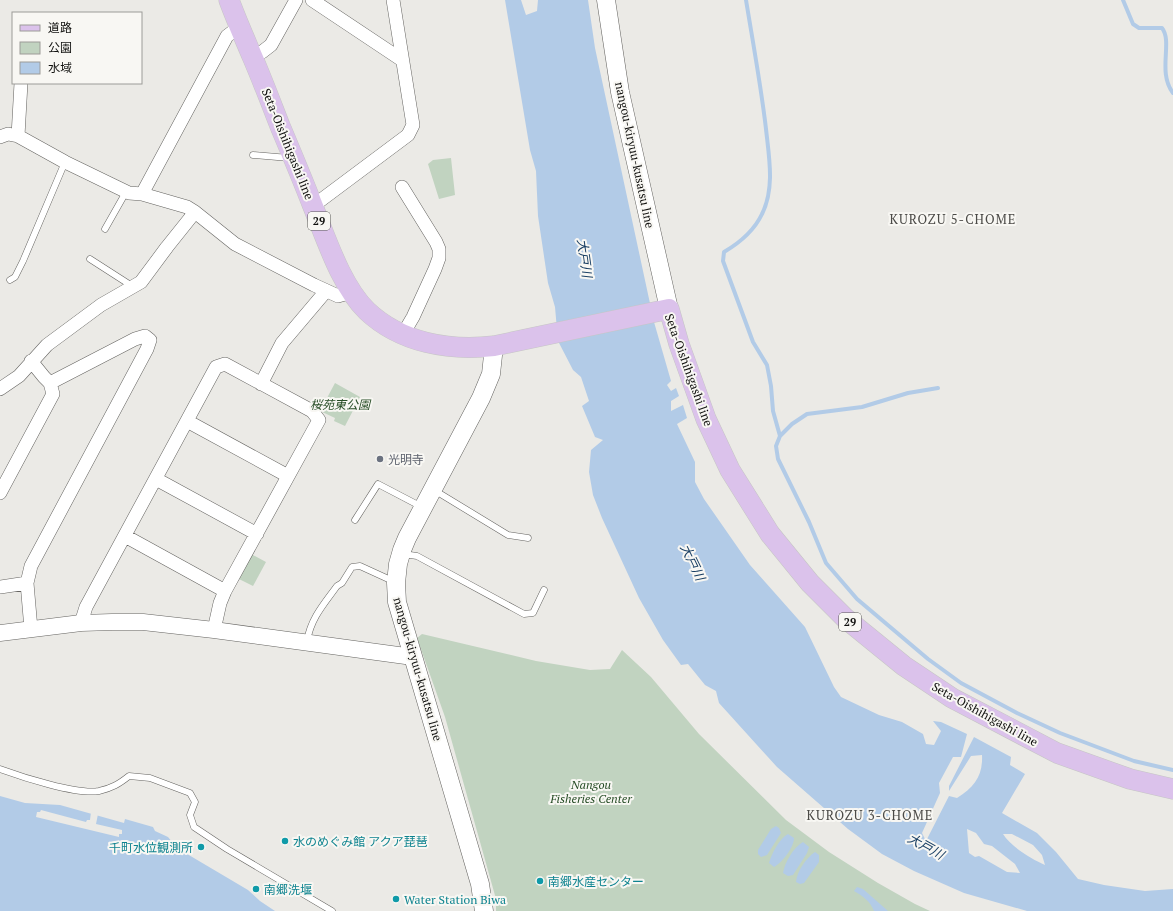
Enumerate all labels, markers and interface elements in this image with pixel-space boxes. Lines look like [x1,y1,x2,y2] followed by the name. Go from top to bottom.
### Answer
[12,12,142,84] legend
[48,20,72,35] text: 道路
[48,40,72,55] text: 公園
[48,60,72,75] text: 水域
[612,81,658,229] street label: nangou-kiryuu-kusatsu line
[259,86,317,202] street label: Seta-Oishihigashi line
[890,210,1016,228] district label: KUROZU 5-CHOME
[308,212,330,230] road number: 29
[573,237,597,281] water label: 大戸川
[662,312,716,428] street label: Seta-Oishihigashi line
[310,397,372,412] park label: 桜苑東公園
[388,452,424,467] place label: 光明寺
[375,454,385,464] marker: 光明寺
[676,541,711,585] water label: 大戸川
[390,595,446,743] street label: nangou-kiryuu-kusatsu line
[839,613,861,631] road number: 29
[929,679,1041,749] street label: Seta-Oishihigashi line
[549,777,633,806] park label: Nangou Fisheries Center
[807,806,933,824] district label: KUROZU 3-CHOME
[905,829,949,864] water label: 大戸川
[293,834,428,849] place label: 水のめぐみ館 アクア琵琶
[280,836,290,846] marker: 水のめぐみ館 アクア琵琶
[109,840,193,855] place label: 千町水位観測所
[196,842,206,852] marker: 千町水位観測所
[548,874,644,889] place label: 南郷水産センター
[535,876,545,886] marker: 南郷水産センター
[264,882,312,897] place label: 南郷洗堰
[251,884,261,894] marker: 南郷洗堰
[404,892,506,907] place label: Water Station Biwa
[391,894,401,904] marker: Water Station Biwa

